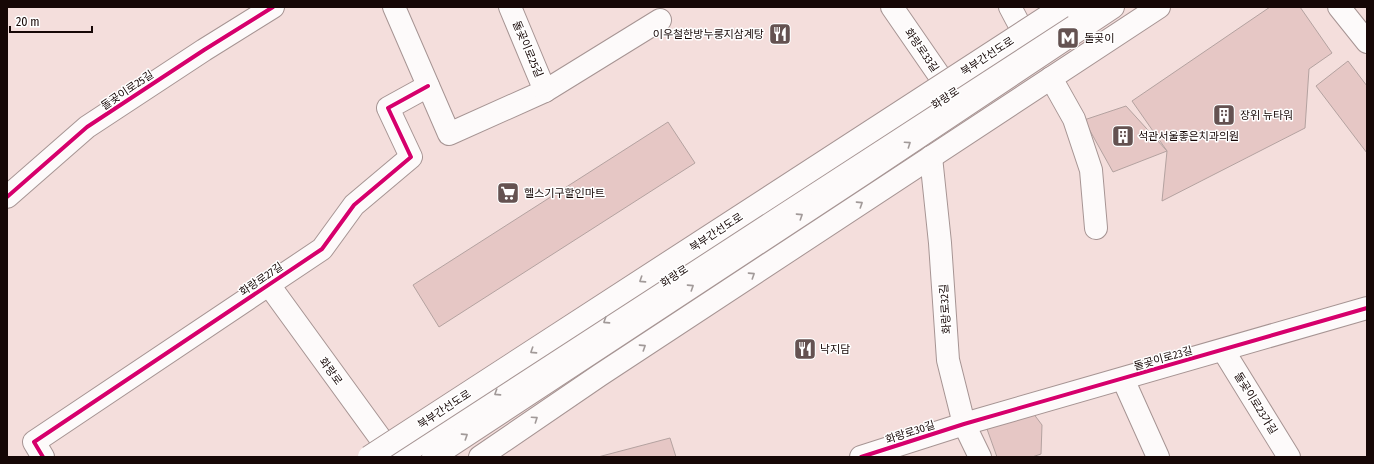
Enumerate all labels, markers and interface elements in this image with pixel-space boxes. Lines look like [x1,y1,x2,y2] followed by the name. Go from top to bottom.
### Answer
[10,8,92,34] scale bar
[16,15,40,29] text: 20 m
[510,19,545,80] street label: 돌곶이로25길
[767,21,793,47] restaurant icon: 이우철한방누룽지삼계탕
[1055,25,1081,51] metro station icon: 돌곶이
[902,26,941,75] street label: 화랑로33길
[653,28,764,41] place label: 이우철한방누룽지삼계탕
[1084,32,1114,45] place label: 돌곶이
[958,34,1016,78] street label: 북부간선도로
[99,68,156,113] street label: 돌곶이로25길
[929,85,962,112] street label: 화랑로
[1211,102,1237,128] building icon: 장위 뉴타워
[1240,109,1293,122] place label: 장위 뉴타워
[1110,123,1136,149] building icon: 석관서울좋은치과의원
[1138,130,1239,143] place label: 석관서울좋은치과의원
[904,141,911,149] one-way arrow
[495,180,521,206] supermarket icon: 헬스기구할인마트
[524,187,605,200] place label: 헬스기구할인마트
[856,201,863,209] one-way arrow
[687,210,745,254] street label: 북부간선도로
[795,214,802,221] one-way arrow
[237,260,286,299] street label: 화랑로27길
[658,263,691,290] street label: 화랑로
[747,273,754,280] one-way arrow
[639,275,646,283] one-way arrow
[937,283,954,334] street label: 화랑로32길
[687,284,694,292] one-way arrow
[603,316,610,323] one-way arrow
[792,336,818,362] restaurant icon: 낙지담
[820,343,850,356] place label: 낙지담
[639,344,646,352] one-way arrow
[1132,344,1194,373] street label: 돌곶이로23길
[530,346,537,354] one-way arrow
[316,355,345,387] street label: 화랑로
[1231,370,1280,437] street label: 돌곶이로23가길
[415,387,473,431] street label: 북부간선도로
[494,388,501,395] one-way arrow
[531,416,538,424] one-way arrow
[884,418,936,447] street label: 화랑로30길
[461,433,468,440] one-way arrow

